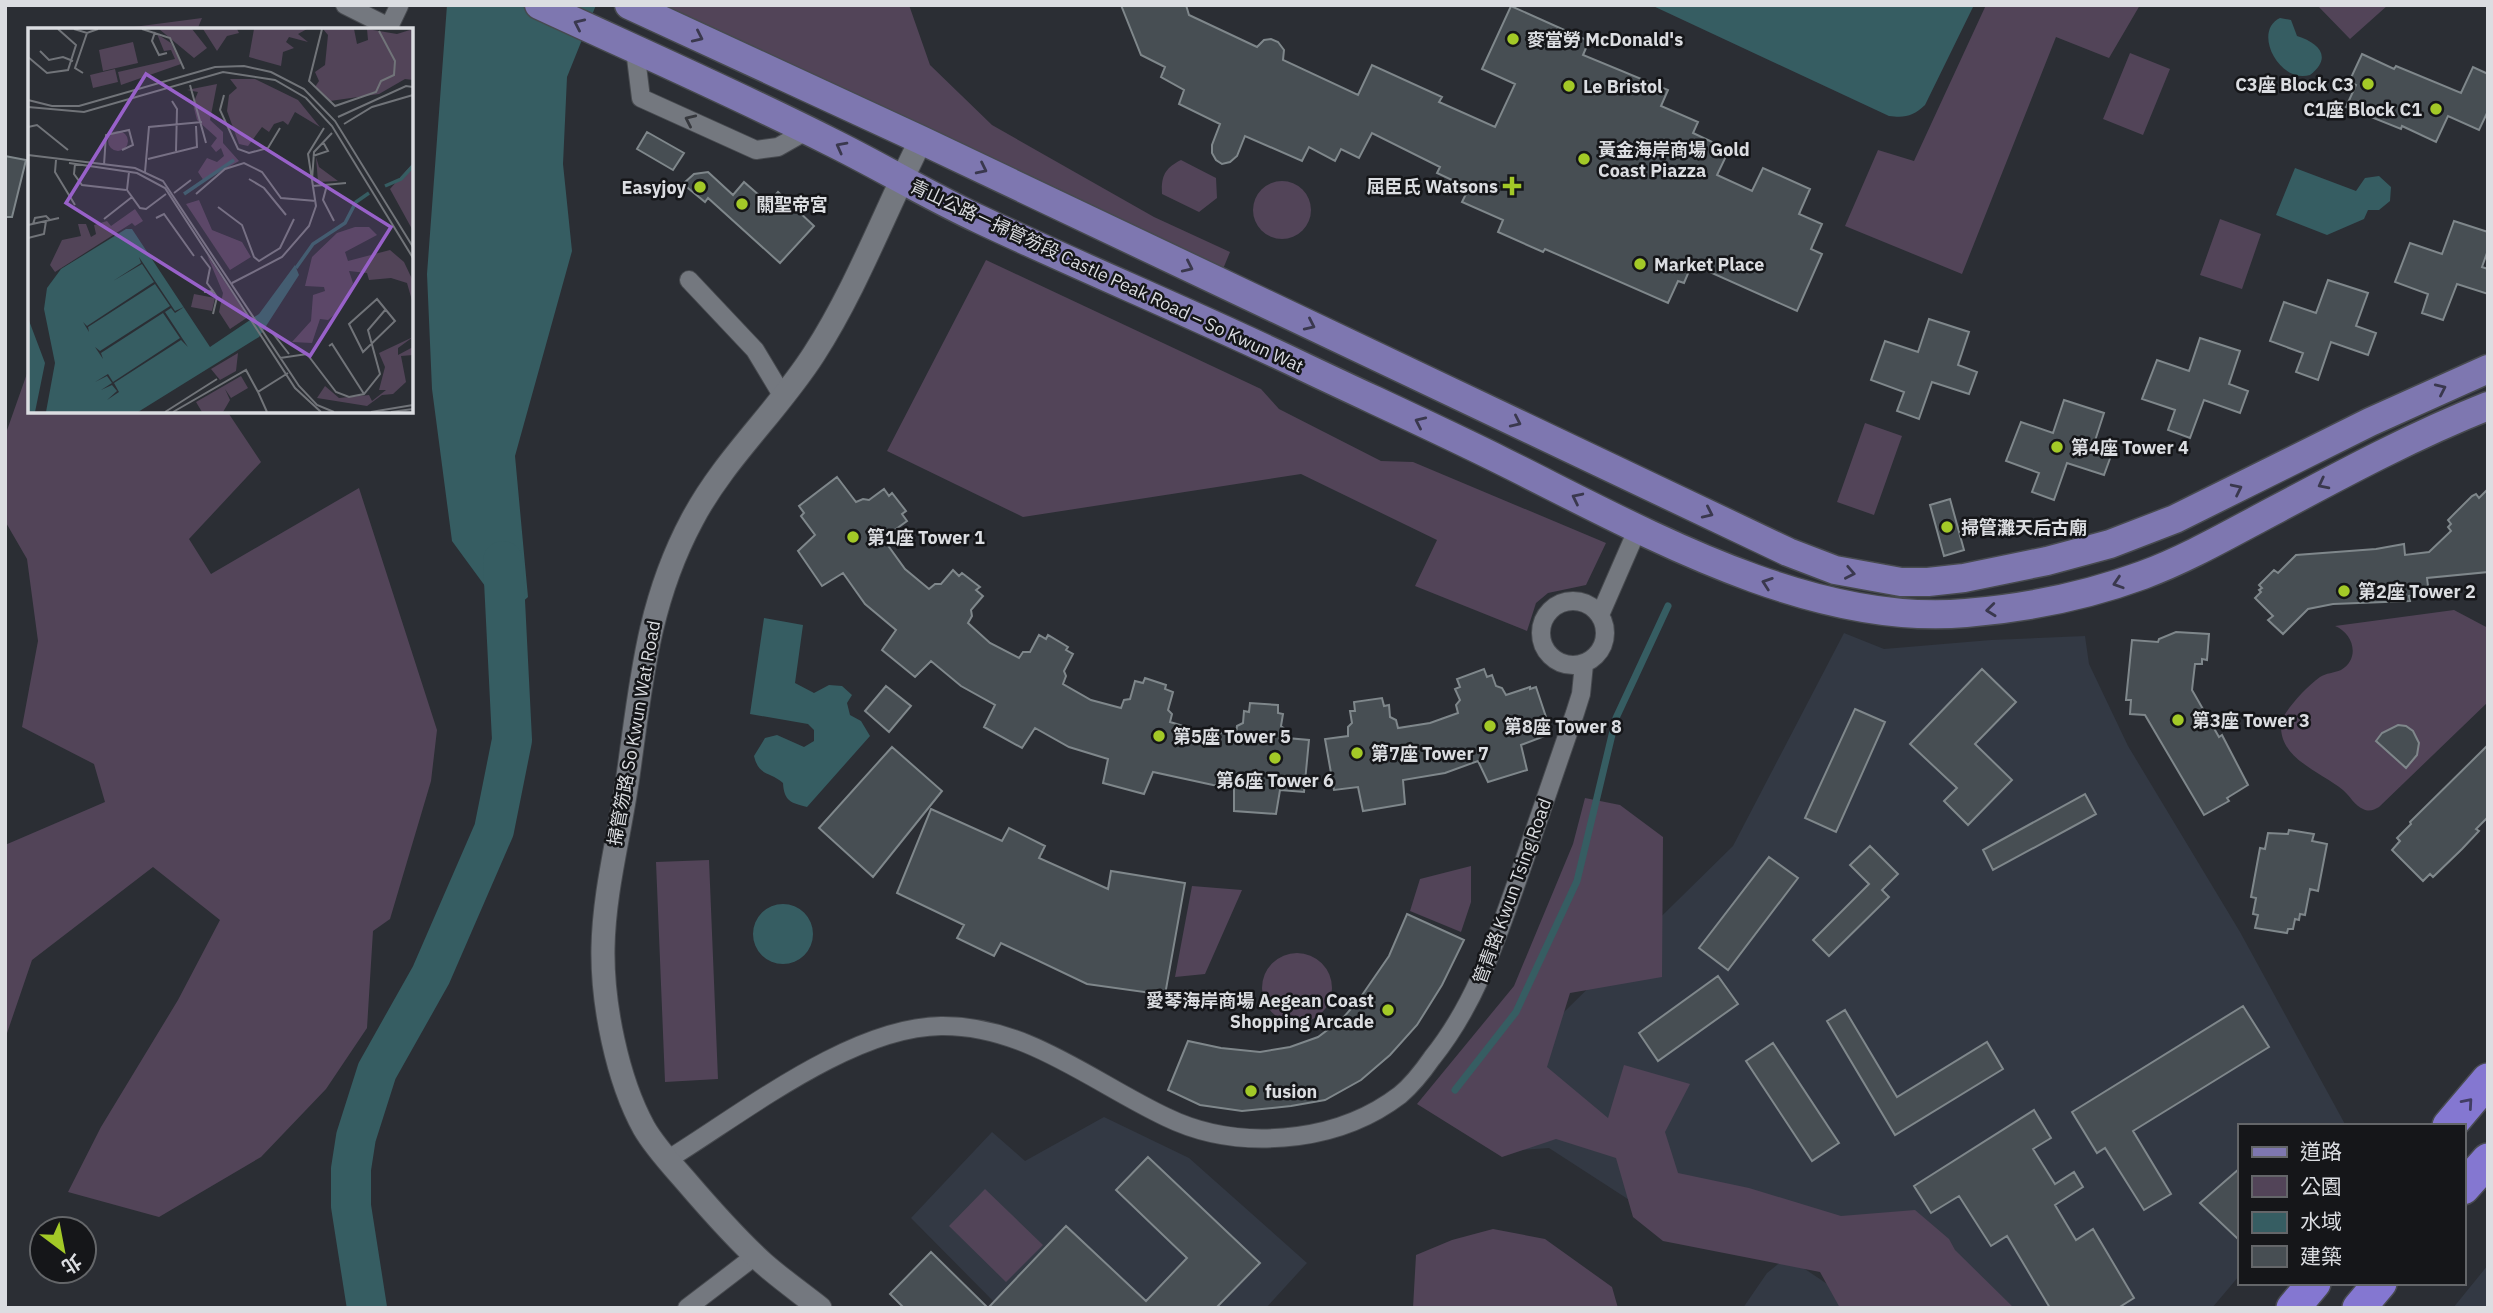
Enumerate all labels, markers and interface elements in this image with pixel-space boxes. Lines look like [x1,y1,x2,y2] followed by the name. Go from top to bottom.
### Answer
[574,18,586,32] one-way arrow
[28,28,413,413] inset map
[1527,28,1683,51] place label: 麥當勞 McDonald's
[691,29,703,43] one-way arrow
[1505,31,1521,47] marker: 麥當勞 McDonald's
[2235,73,2354,96] place label: C3座 Block C3
[1583,75,1663,98] place label: Le Bristol
[2360,76,2376,92] marker: C3座 Block C3
[1561,78,1577,94] marker: Le Bristol
[2303,98,2422,121] place label: C1座 Block C1
[2428,101,2444,117] marker: C1座 Block C1
[685,114,697,128] one-way arrow
[1598,138,1750,182] place label: 黃金海岸商場 Gold Coast Piazza
[836,142,848,155] one-way arrow
[1576,151,1592,167] marker: 黃金海岸商場 Gold Coast Piazza
[975,161,987,175] one-way arrow
[907,174,1307,378] street label: 青山公路－掃管笏段 Castle Peak Road – So Kwun Wat
[1367,175,1498,198] place label: 屈臣氏 Watsons
[622,176,686,199] place label: Easyjoy
[1504,178,1520,194] marker: 屈臣氏 Watsons
[692,179,708,195] marker: Easyjoy
[756,193,828,216] place label: 關聖帝宮
[734,196,750,212] marker: 關聖帝宮
[1654,253,1764,276] place label: Market Place
[1632,256,1648,272] marker: Market Place
[1181,259,1193,273] one-way arrow
[1303,317,1316,331] one-way arrow
[2434,383,2446,397] one-way arrow
[1509,414,1521,428] one-way arrow
[1415,416,1427,430] one-way arrow
[2071,436,2189,459] place label: 第4座 Tower 4
[2049,439,2065,455] marker: 第4座 Tower 4
[2318,476,2330,490] one-way arrow
[2230,484,2242,498] one-way arrow
[1572,492,1584,506] one-way arrow
[1701,505,1713,519] one-way arrow
[1961,516,2087,539] place label: 掃管灘天后古廟
[1939,519,1955,535] marker: 掃管灘天后古廟
[867,526,985,549] place label: 第1座 Tower 1
[845,529,861,545] marker: 第1座 Tower 1
[1844,565,1856,580] one-way arrow
[2113,575,2125,589] one-way arrow
[1762,577,1774,591] one-way arrow
[2358,580,2476,603] place label: 第2座 Tower 2
[2336,583,2352,599] marker: 第2座 Tower 2
[1985,603,1997,618] one-way arrow
[603,619,665,847] street label: 掃管笏路 So Kwun Wat Road
[2192,709,2310,732] place label: 第3座 Tower 3
[2170,712,2186,728] marker: 第3座 Tower 3
[1504,715,1622,738] place label: 第8座 Tower 8
[1482,718,1498,734] marker: 第8座 Tower 8
[1173,725,1291,748] place label: 第5座 Tower 5
[1151,728,1167,744] marker: 第5座 Tower 5
[1371,742,1489,765] place label: 第7座 Tower 7
[1349,745,1365,761] marker: 第7座 Tower 7
[1267,750,1283,766] marker: 第6座 Tower 6
[1216,769,1334,792] place label: 第6座 Tower 6
[1468,795,1556,987] street label: 管青路 Kwun Tsing Road
[1146,989,1374,1033] place label: 愛琴海岸商場 Aegean Coast Shopping Arcade
[1380,1002,1396,1018] marker: 愛琴海岸商場 Aegean Coast Shopping Arcade
[1265,1080,1317,1103] place label: fusion
[1243,1083,1259,1099] marker: fusion
[2460,1098,2472,1111] one-way arrow
[2238,1124,2465,1285] legend
[2300,1137,2342,1165] text: 道路
[2300,1172,2342,1200] text: 公園
[2300,1207,2342,1235] text: 水域
[28,1215,98,1285] north arrow
[2300,1242,2342,1270] text: 建築
[58,1249,86,1280] text: 北

